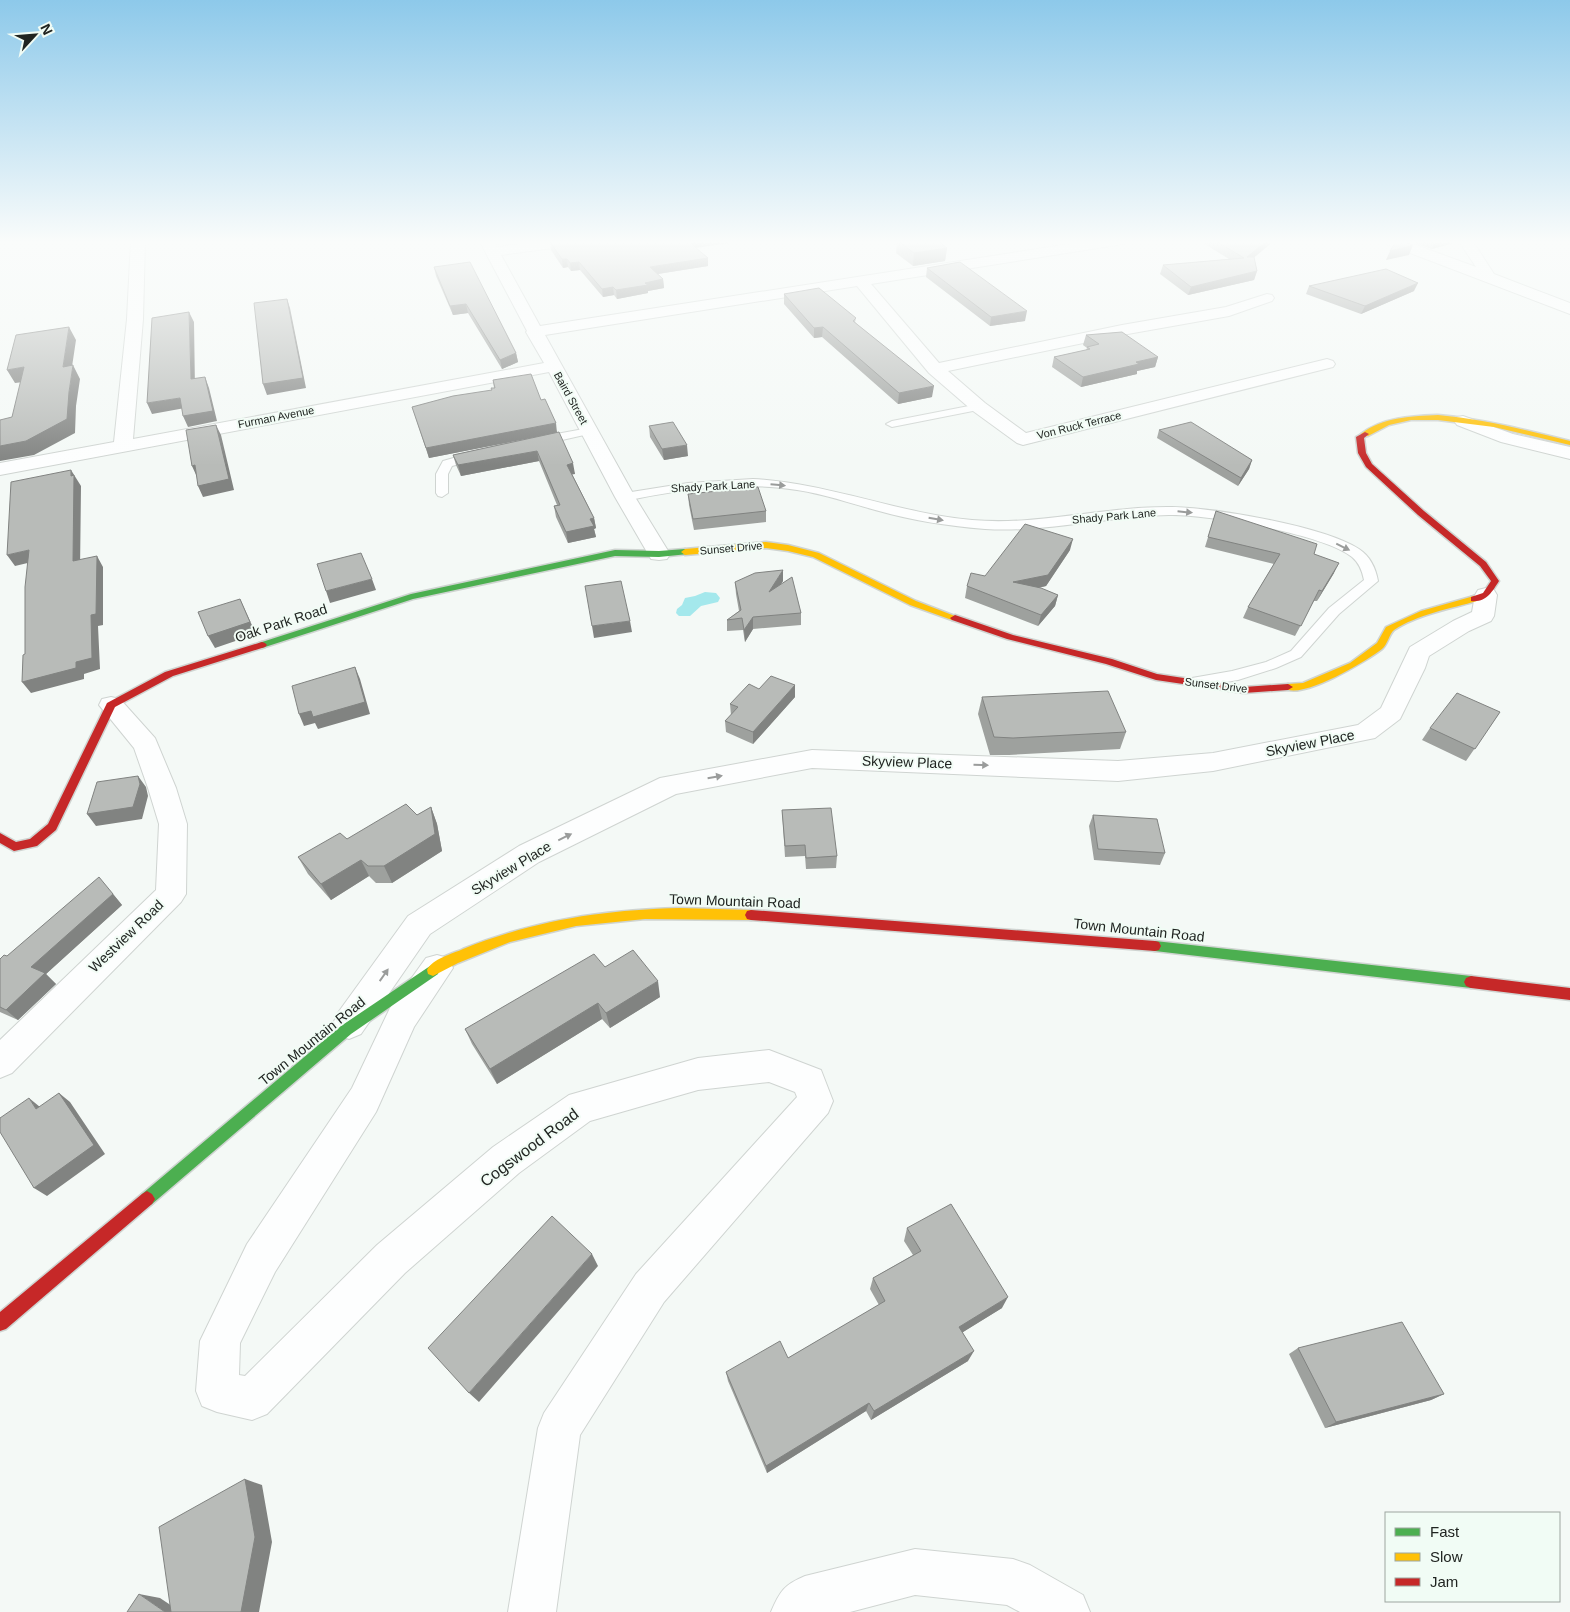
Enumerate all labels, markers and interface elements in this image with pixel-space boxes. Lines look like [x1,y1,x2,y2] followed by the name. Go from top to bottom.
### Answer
[10,10,60,60] north arrow
[37,21,56,37] text: N
[552,370,590,426] street label: Baird Street
[237,404,315,430] street label: Furman Avenue
[1036,409,1122,441] street label: Von Ruck Terrace
[671,478,755,494] street label: Shady Park Lane
[770,481,786,489] one-way arrow
[1071,506,1157,526] street label: Shady Park Lane
[1177,509,1193,517] one-way arrow
[929,515,945,523] one-way arrow
[699,539,763,557] street label: Sunset Drive
[1336,543,1350,551] one-way arrow
[233,601,329,645] street label: Oak Park Road
[1184,675,1248,695] street label: Sunset Drive
[1264,726,1356,759] street label: Skyview Place
[862,752,953,772] street label: Skyview Place
[973,762,989,770] one-way arrow
[707,772,723,780] one-way arrow
[558,832,572,840] one-way arrow
[468,838,554,898] street label: Skyview Place
[669,891,801,911] street label: Town Mountain Road
[86,897,166,975] street label: Westview Road
[1073,915,1205,945] street label: Town Mountain Road
[379,969,389,982] one-way arrow
[256,993,368,1089] street label: Town Mountain Road
[477,1105,582,1190] street label: Cogswood Road
[1385,1512,1560,1602] legend
[1430,1523,1460,1540] text: Fast
[1430,1548,1463,1565] text: Slow
[1430,1573,1458,1590] text: Jam

